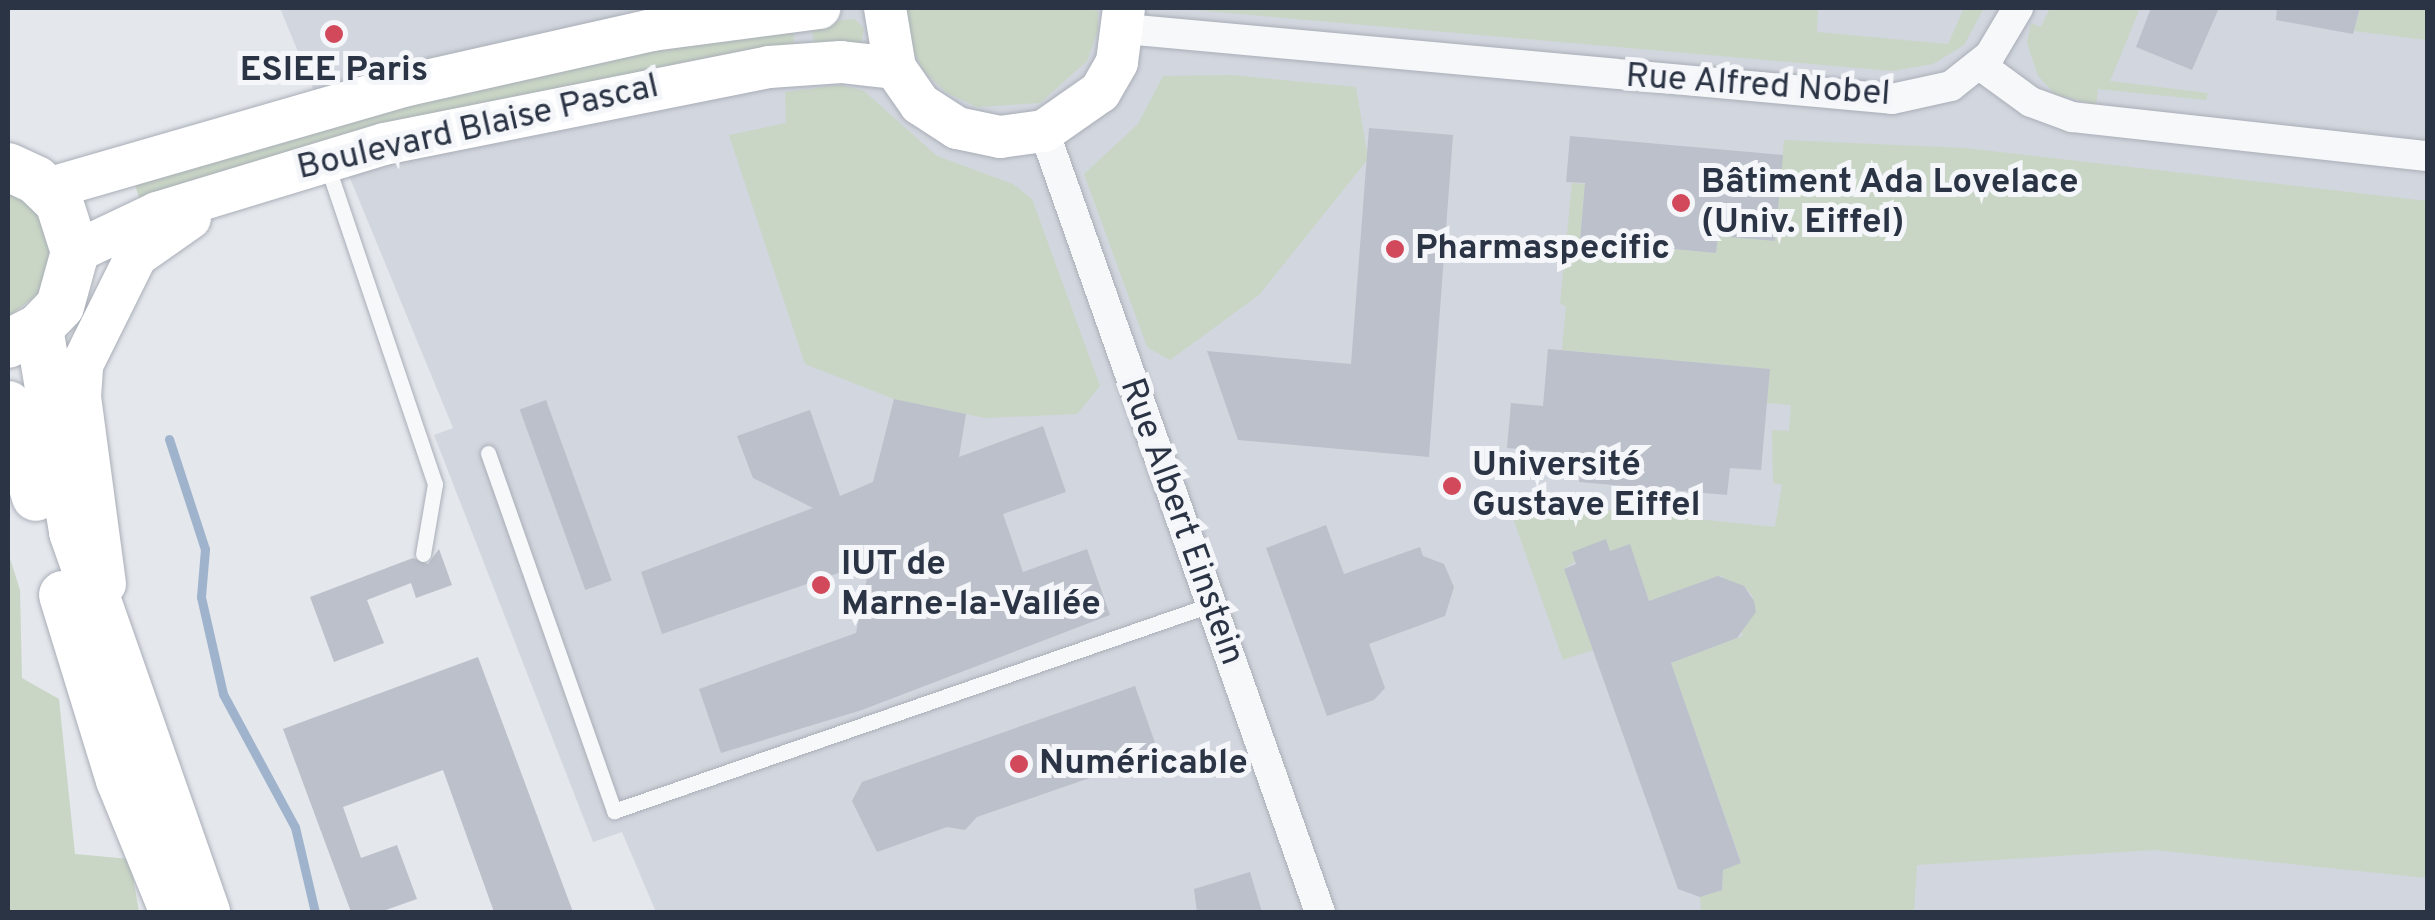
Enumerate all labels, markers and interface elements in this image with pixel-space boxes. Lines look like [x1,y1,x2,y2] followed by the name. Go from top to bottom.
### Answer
[323,23,345,45] marker: ESIEE Paris
[240,50,428,92] place label: ESIEE Paris
[1624,56,1892,116] street label: Rue Alfred Nobel
[293,66,663,190] street label: Boulevard Blaise Pascal
[1701,162,2080,244] place label: Bâtiment Ada Lovelace (Univ. Eiffel)
[1670,192,1692,214] marker: Bâtiment Ada Lovelace (Univ. Eiffel)
[1415,228,1670,270] place label: Pharmaspecific
[1384,238,1406,260] marker: Pharmaspecific
[1109,372,1253,672] street label: Rue Albert Einstein
[1472,445,1701,527] place label: Université Gustave Eiffel
[1441,475,1463,497] marker: Université Gustave Eiffel
[841,544,1101,626] place label: IUT de Marne-la-Vallée
[810,574,832,596] marker: IUT de Marne-la-Vallée
[1039,743,1248,785] place label: Numéricable
[1008,753,1030,775] marker: Numéricable

